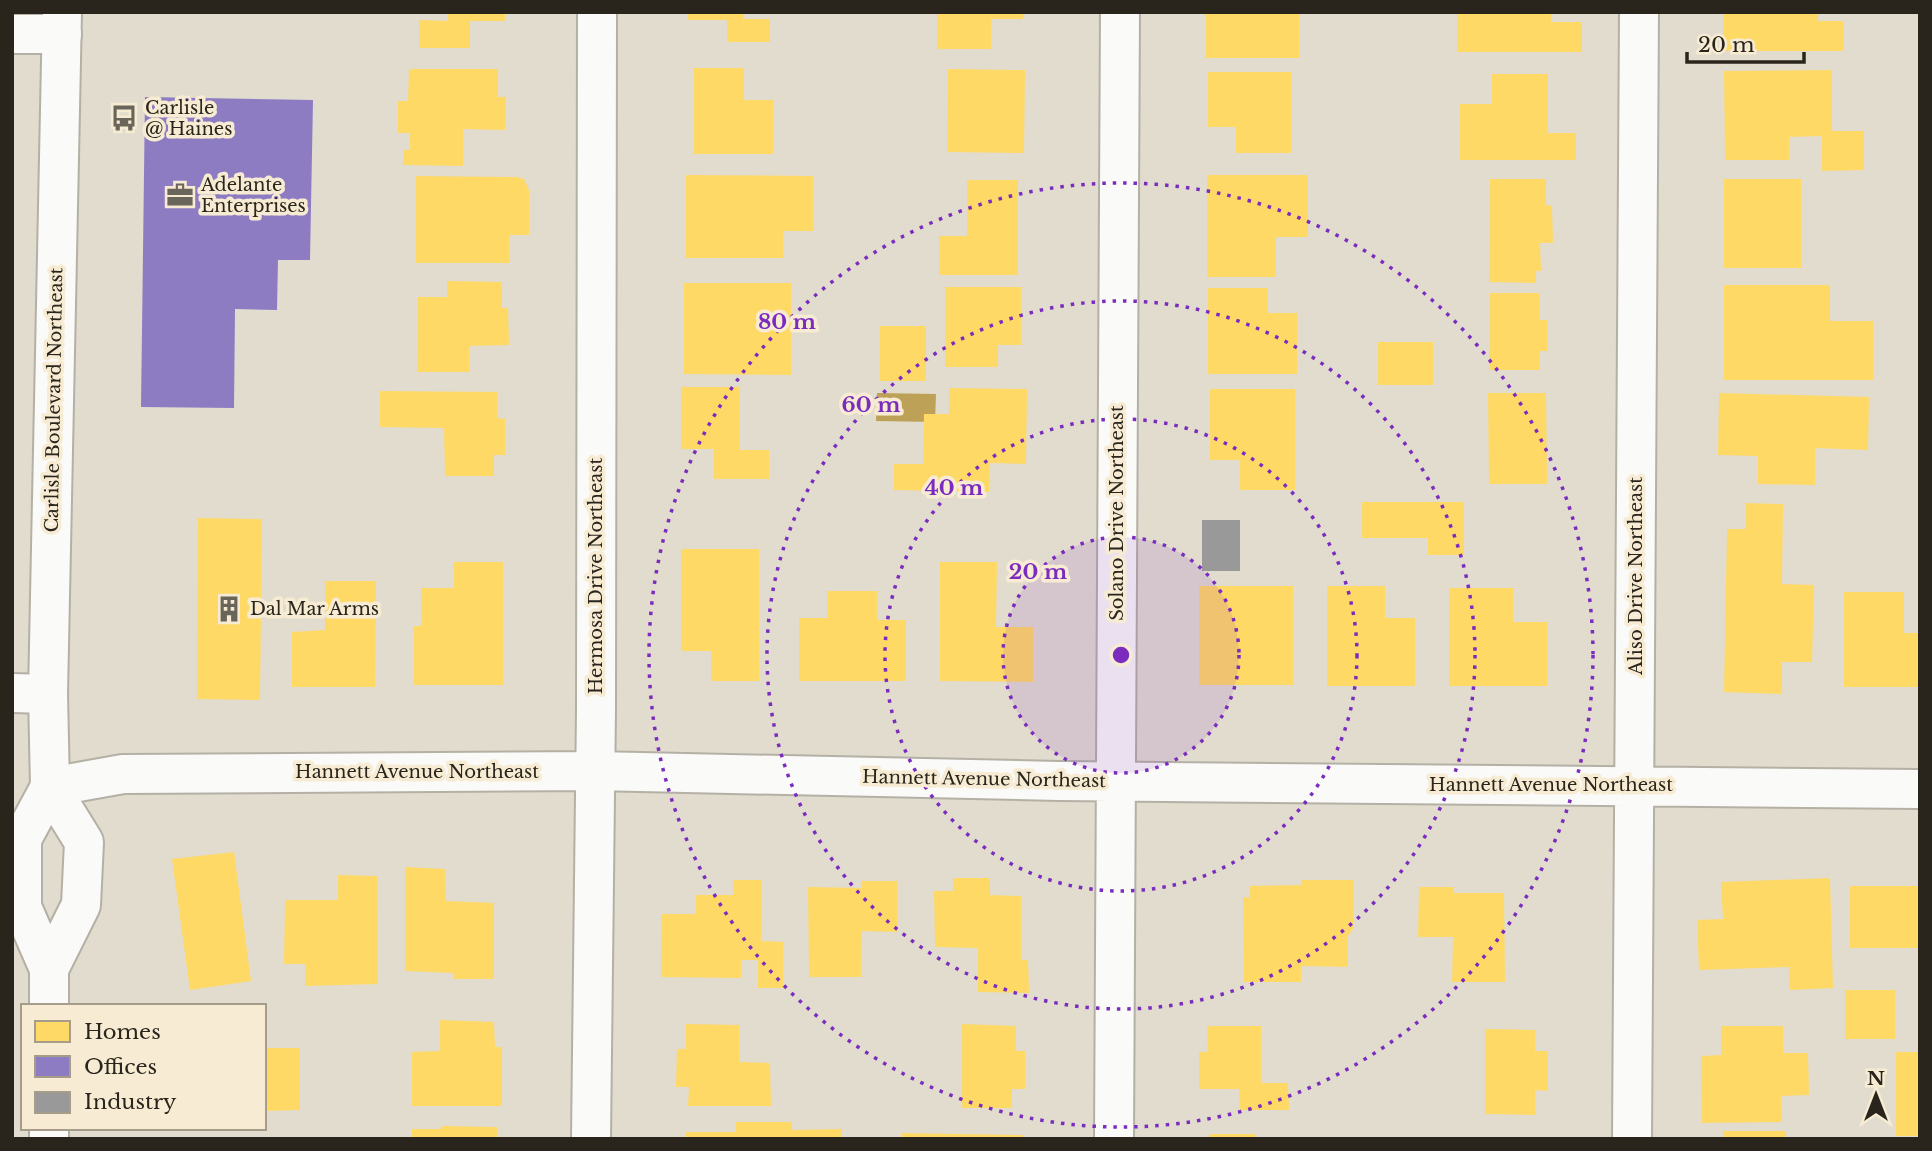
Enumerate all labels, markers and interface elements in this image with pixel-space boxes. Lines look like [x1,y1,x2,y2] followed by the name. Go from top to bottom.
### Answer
[1687,21,1804,65] scale bar
[1698,32,1755,58] text: 20 m
[145,97,232,140] place label: Carlisle @ Haines
[109,103,139,133] bus stop icon: Carlisle @ Haines
[200,174,306,217] place label: Adelante Enterprises
[165,180,195,210] office icon: Adelante Enterprises
[41,267,67,533] street label: Carlisle Boulevard Northeast
[758,309,816,335] text: 80 m
[842,392,900,418] text: 60 m
[1106,405,1128,621] street label: Solano Drive Northeast
[585,458,607,694] street label: Hermosa Drive Northeast
[925,475,983,501] text: 40 m
[1625,477,1647,676] street label: Aliso Drive Northeast
[1009,559,1067,585] text: 20 m
[214,594,244,624] building icon: Dal Mar Arms
[250,598,379,620] place label: Dal Mar Arms
[1109,643,1133,667] centre of rings
[295,761,539,783] street label: Hannett Avenue Northeast
[862,766,1106,792] street label: Hannett Avenue Northeast
[1429,774,1673,796] street label: Hannett Avenue Northeast
[21,1004,266,1130] legend
[84,1019,161,1045] text: Homes
[84,1054,157,1080] text: Offices
[1841,1060,1911,1130] north arrow
[1867,1067,1885,1090] text: N
[84,1089,177,1115] text: Industry

